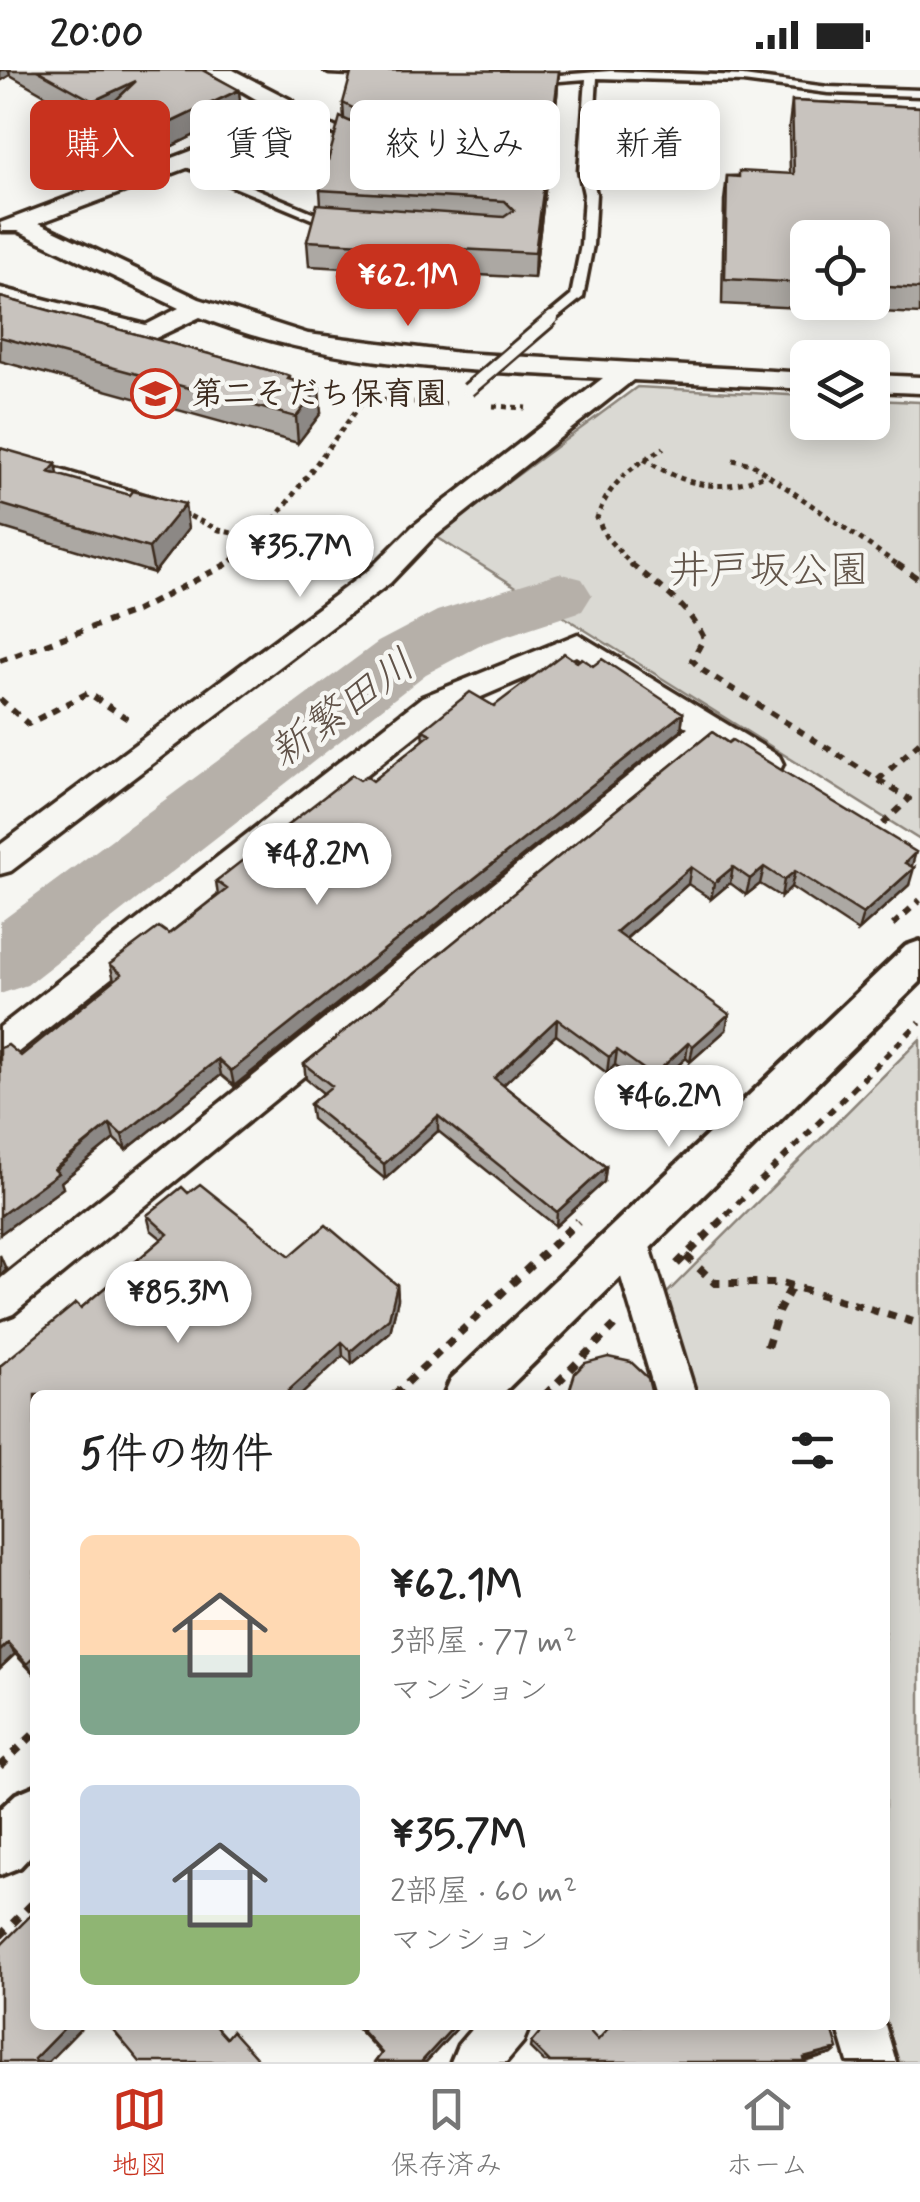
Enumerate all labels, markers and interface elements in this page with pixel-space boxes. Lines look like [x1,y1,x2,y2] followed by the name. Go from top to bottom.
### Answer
[50,11,143,60] text: 20:00
[30,100,170,190] chip: 購入
[190,100,330,190] chip: 賃貸
[350,100,560,190] chip: 絞り込み
[580,100,720,190] chip: 新着
[790,220,890,440] map controls
[790,220,890,320] button: locate
[327,244,489,329] pin: ¥62.1M
[358,255,458,297] text: ¥62.1M
[790,340,890,440] button: layers
[130,367,182,419] school or university icon: 第二そだち保育園
[191,374,447,416] place label: 第二そだち保育園
[219,515,381,600] pin: ¥35.7M
[248,526,352,568] text: ¥35.7M
[669,546,869,598] park label: 井戸坂公園
[259,638,427,781] water label: 新繁田川
[236,823,398,908] pin: ¥48.2M
[264,834,370,876] text: ¥48.2M
[588,1065,750,1150] pin: ¥46.2M
[616,1076,722,1118] text: ¥46.2M
[97,1261,259,1346] pin: ¥85.3M
[127,1272,229,1314] text: ¥85.3M
[785,1423,840,1478] icon: filters
[80,1428,273,1483] text: 5件の物件
[390,1559,522,1614] text: ¥62.1M
[160,1575,280,1695] icon: home
[390,1621,577,1663] text: 3部屋 · 77 m²
[390,1670,549,1712] text: マンション
[390,1809,527,1864] text: ¥35.7M
[160,1825,280,1945] icon: home
[390,1871,577,1913] text: 2部屋 · 60 m²
[390,1920,549,1962] text: マンション
[112,2082,168,2185] tab: 地図
[391,2082,503,2185] tab: 保存済み
[726,2082,808,2185] tab: ホーム

